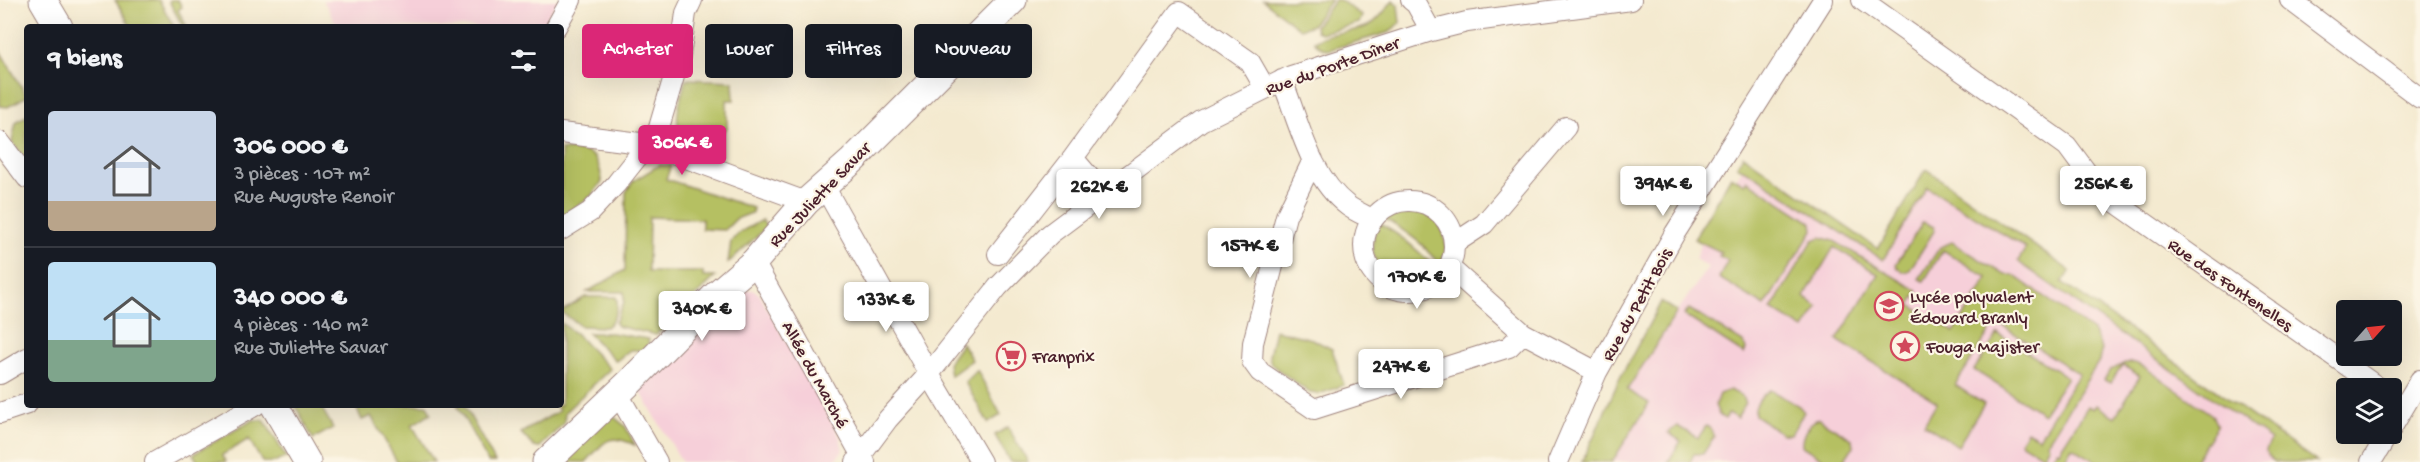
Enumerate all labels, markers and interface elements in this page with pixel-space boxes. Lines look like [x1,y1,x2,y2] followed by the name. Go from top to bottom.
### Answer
[582,24,693,78] chip: Acheter
[705,24,793,78] chip: Louer
[805,24,902,78] chip: Filtres
[914,24,1032,78] chip: Nouveau
[1263,33,1404,101] street label: Rue du Porte Dîner
[507,44,540,77] icon: filters
[48,45,122,76] text: 9 biens
[633,125,731,176] pin: 306K €
[234,133,348,164] text: 306 000 €
[652,133,712,156] text: 306K €
[96,135,168,207] icon: home
[765,138,877,252] street label: Rue Juliette Savar
[234,164,371,187] text: 3 pièces · 107 m²
[1614,166,1712,217] pin: 394K €
[2054,166,2152,217] pin: 256K €
[1050,169,1148,220] pin: 262K €
[1634,174,1692,197] text: 394K €
[2074,174,2132,197] text: 256K €
[1070,177,1128,200] text: 262K €
[234,187,394,210] text: Rue Auguste Renoir
[1201,228,1299,279] pin: 157K €
[2163,235,2297,338] street label: Rue des Fontenelles
[1222,236,1278,259] text: 157K €
[1598,244,1679,365] street label: Rue du Petit Bois
[1368,259,1466,310] pin: 170K €
[1388,267,1446,290] text: 170K €
[837,282,935,333] pin: 133K €
[234,284,347,315] text: 340 000 €
[96,286,168,358] icon: home
[1910,288,2034,330] place label: Lycée polyvalent Édouard Branly
[858,290,914,313] text: 133K €
[1873,290,1905,322] school or university icon: Lycée polyvalent Édouard Branly
[653,291,751,342] pin: 340K €
[673,299,731,322] text: 340K €
[2336,300,2402,366] north arrow
[2336,300,2402,444] map controls
[234,315,369,338] text: 4 pièces · 140 m²
[776,318,852,433] street label: Allée du Marché
[1889,330,1921,362] place icon: Fouga Majister
[234,338,387,361] text: Rue Juliette Savar
[1925,338,2040,359] place label: Fouga Majister
[995,340,1027,372] supermarket icon: Franprix
[1031,348,1095,369] place label: Franprix
[1352,349,1450,400] pin: 247K €
[1372,357,1430,380] text: 247K €
[2336,378,2402,444] button: layers

